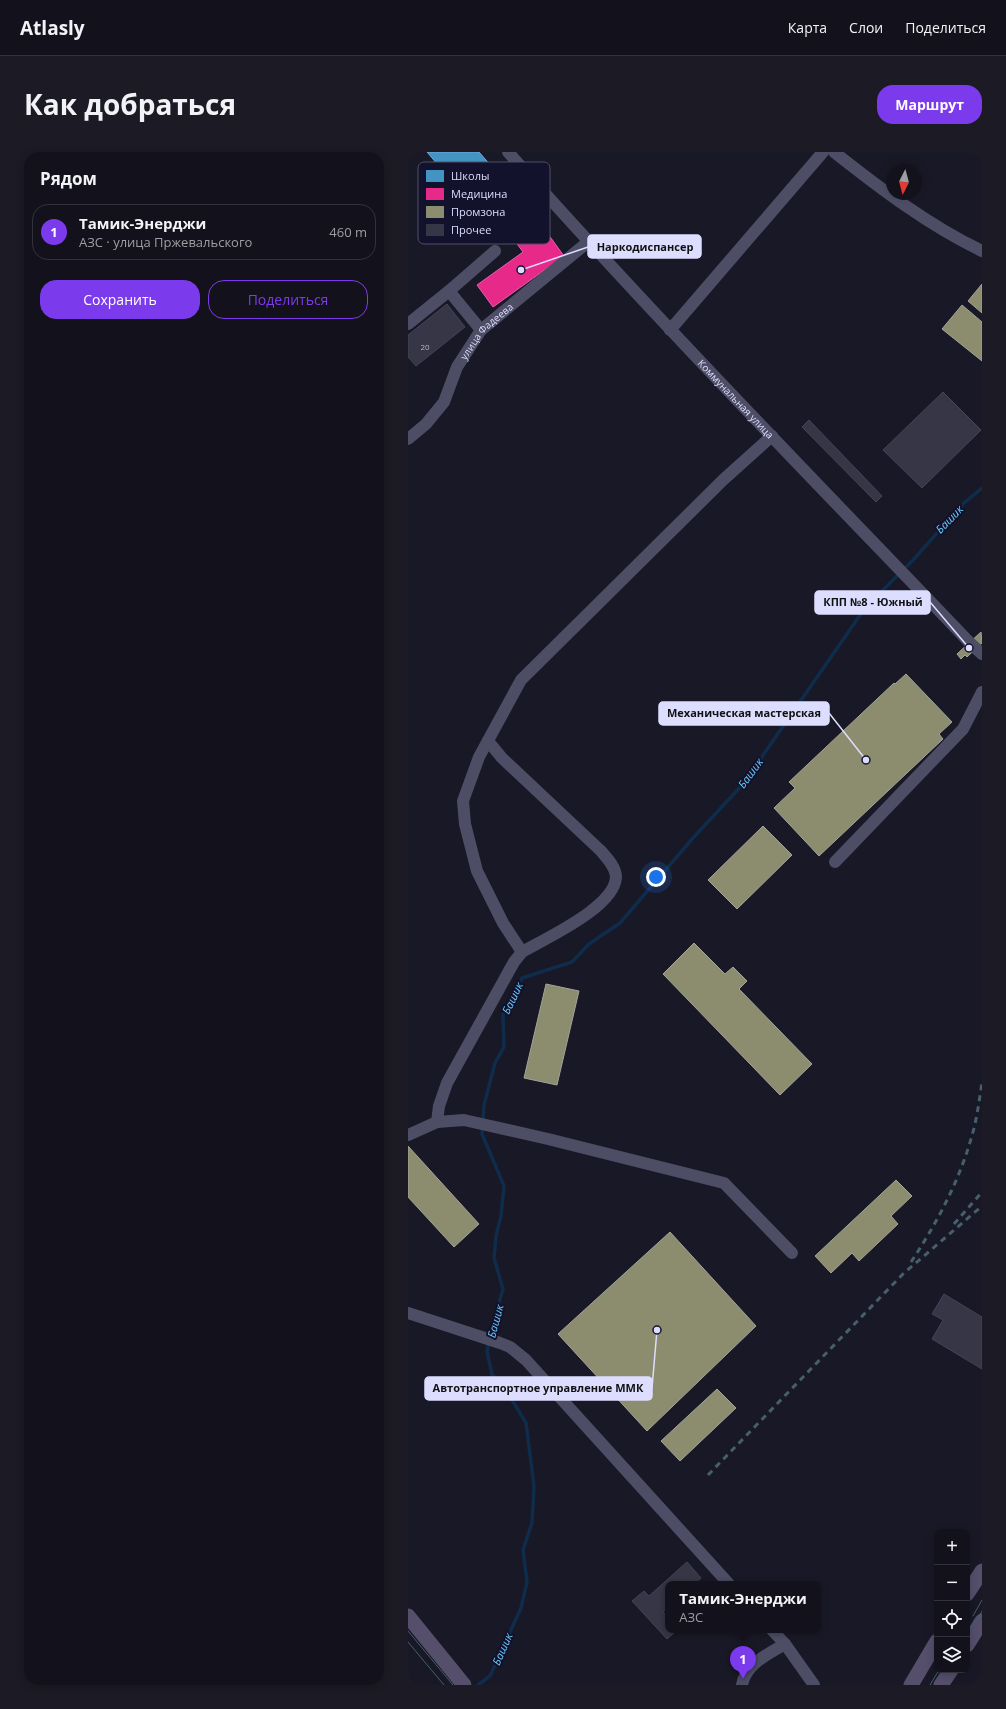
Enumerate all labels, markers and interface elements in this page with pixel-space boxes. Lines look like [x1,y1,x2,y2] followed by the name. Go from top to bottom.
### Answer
[20,15,85,41] text: Atlasly
[788,18,827,37] text: Карта
[849,18,883,37] text: Слои
[905,18,986,37] text: Поделиться
[24,85,236,123] text: Как добраться
[877,85,982,124] button: Маршрут
[418,162,550,244] legend
[886,164,922,200] north arrow
[40,167,97,190] text: Рядом
[451,168,489,183] text: Школы
[451,186,507,201] text: Медицина
[451,204,505,219] text: Промзона
[79,213,206,233] text: Тамик-Энерджи
[451,222,491,237] text: Прочее
[50,223,58,241] text: 1
[329,223,367,241] text: 460 m
[79,233,252,251] text: АЗС · улица Пржевальского
[588,235,701,258] callout: Наркодиспансер
[597,239,693,254] text: Наркодиспансер
[40,280,200,319] button: Сохранить
[208,280,368,319] button: Поделиться
[457,300,516,362] street label: улица Фадеева
[420,341,430,352] house number: 20
[695,356,777,441] street label: Коммунальная улица
[932,501,967,536] water label: Башик
[815,591,930,614] callout: КПП №8 - Южный
[823,594,923,609] text: КПП №8 - Южный
[659,702,829,725] callout: Механическая мастерская
[667,705,821,720] text: Механическая мастерская
[734,754,766,791] water label: Башик
[646,867,666,887] your location
[498,979,526,1016] water label: Башик
[483,1302,507,1339] water label: Башик
[425,1377,652,1400] callout: Автотранспортное управление ММК
[433,1380,644,1395] text: Автотранспортное управление ММК
[934,1529,970,1673] map controls
[934,1529,970,1565] button: +
[934,1565,970,1601] button: −
[665,1581,821,1633] popup
[679,1588,807,1608] text: Тамик-Энерджи
[934,1601,970,1637] button: locate
[679,1608,703,1626] text: АЗС
[488,1630,516,1667] water label: Башик
[934,1637,970,1673] button: layers
[730,1646,756,1679] pin: 1

